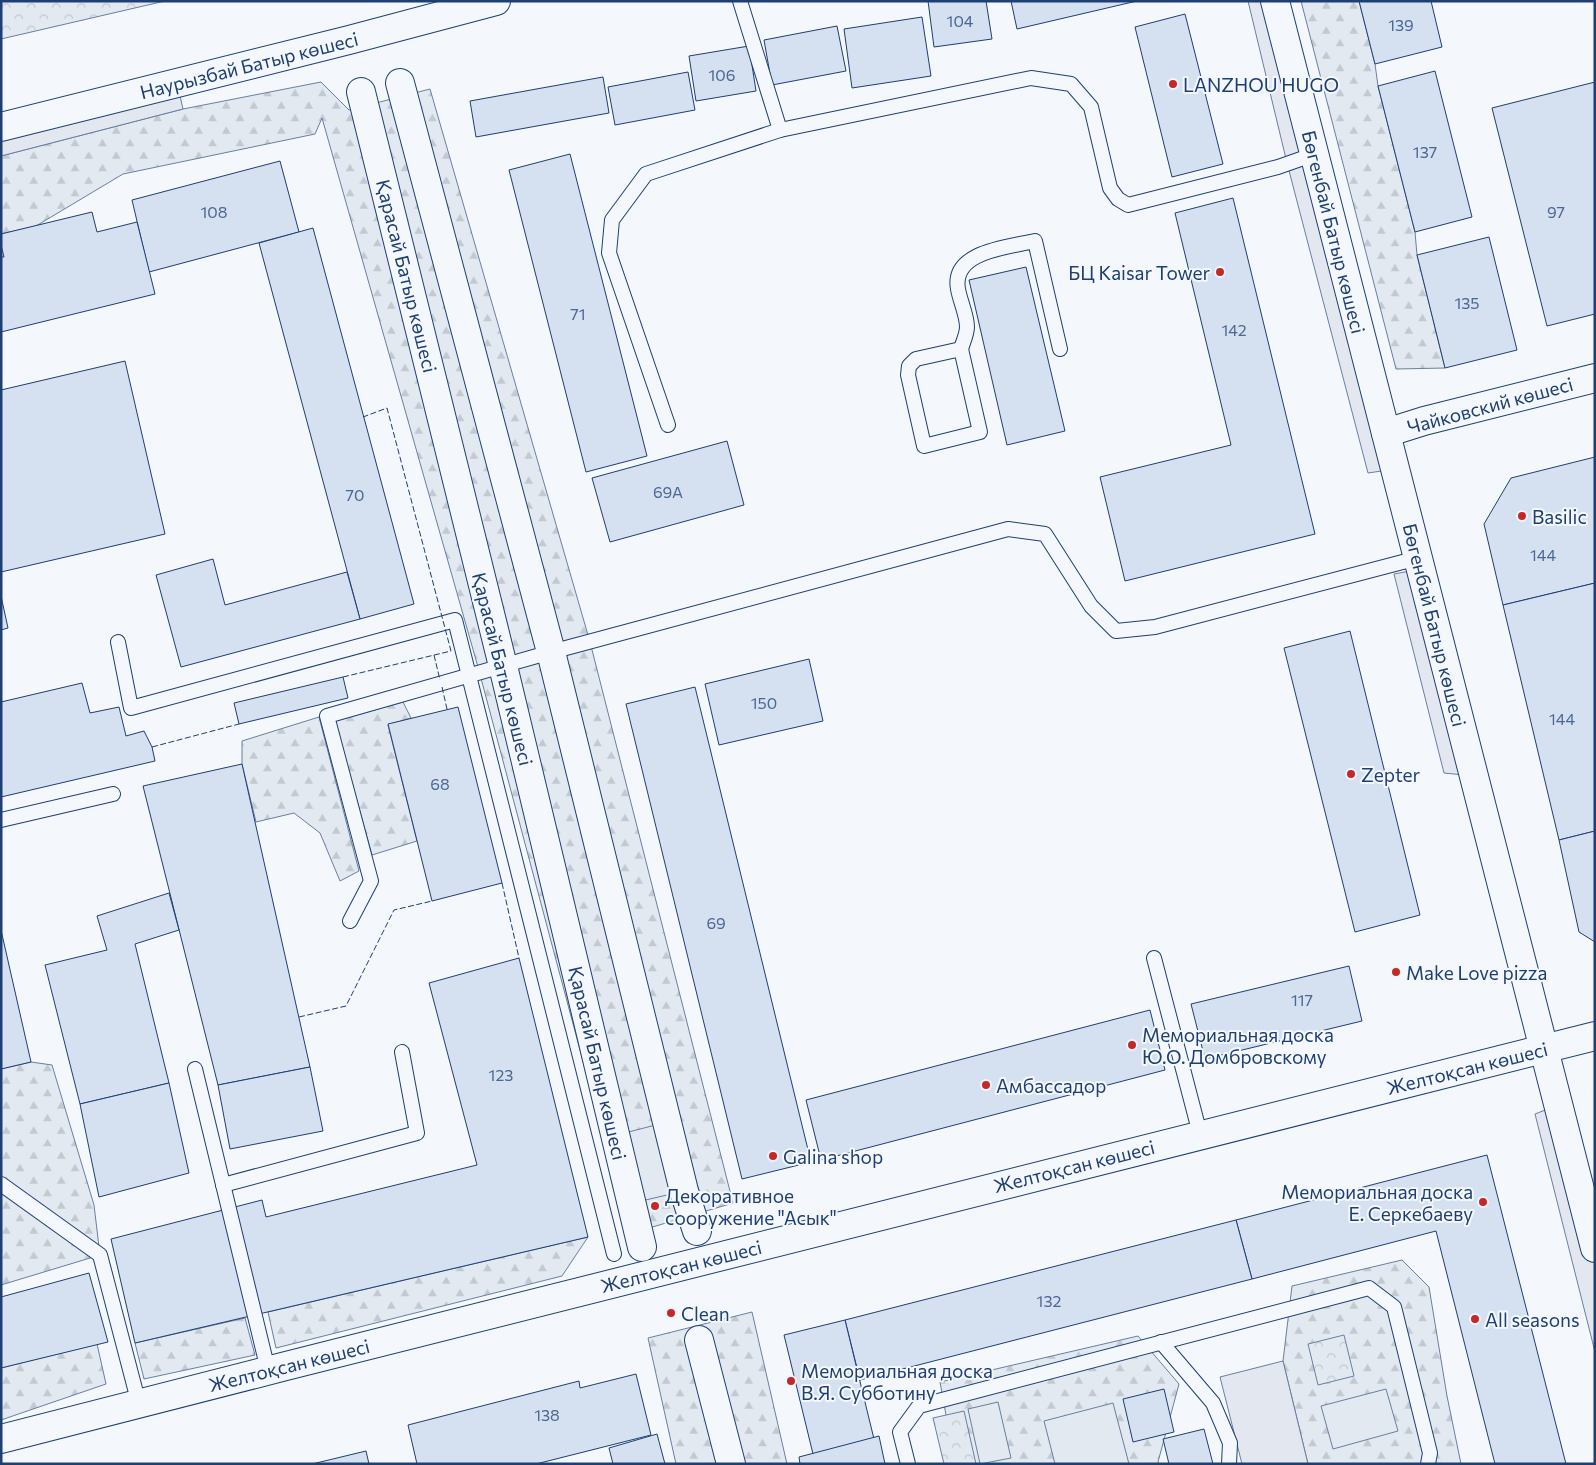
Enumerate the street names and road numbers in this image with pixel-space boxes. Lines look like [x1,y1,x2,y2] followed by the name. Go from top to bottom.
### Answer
[138,27,360,103] street label: Наурызбай Батыр көшесі
[1298,128,1370,336] street label: Бөгенбай Батыр көшесі
[372,177,442,375] street label: Қарасай Батыр көшесі
[1404,372,1576,438] street label: Чайковский көшесі
[1399,521,1471,729] street label: Бөгенбай Батыр көшесі
[468,570,538,768] street label: Қарасай Батыр көшесі
[564,964,632,1162] street label: Қарасай Батыр көшесі
[1384,1037,1550,1099] street label: Желтоқсан көшесі
[991,1135,1157,1197] street label: Желтоқсан көшесі
[598,1235,764,1297] street label: Желтоқсан көшесі
[206,1334,372,1396] street label: Желтоқсан көшесі

